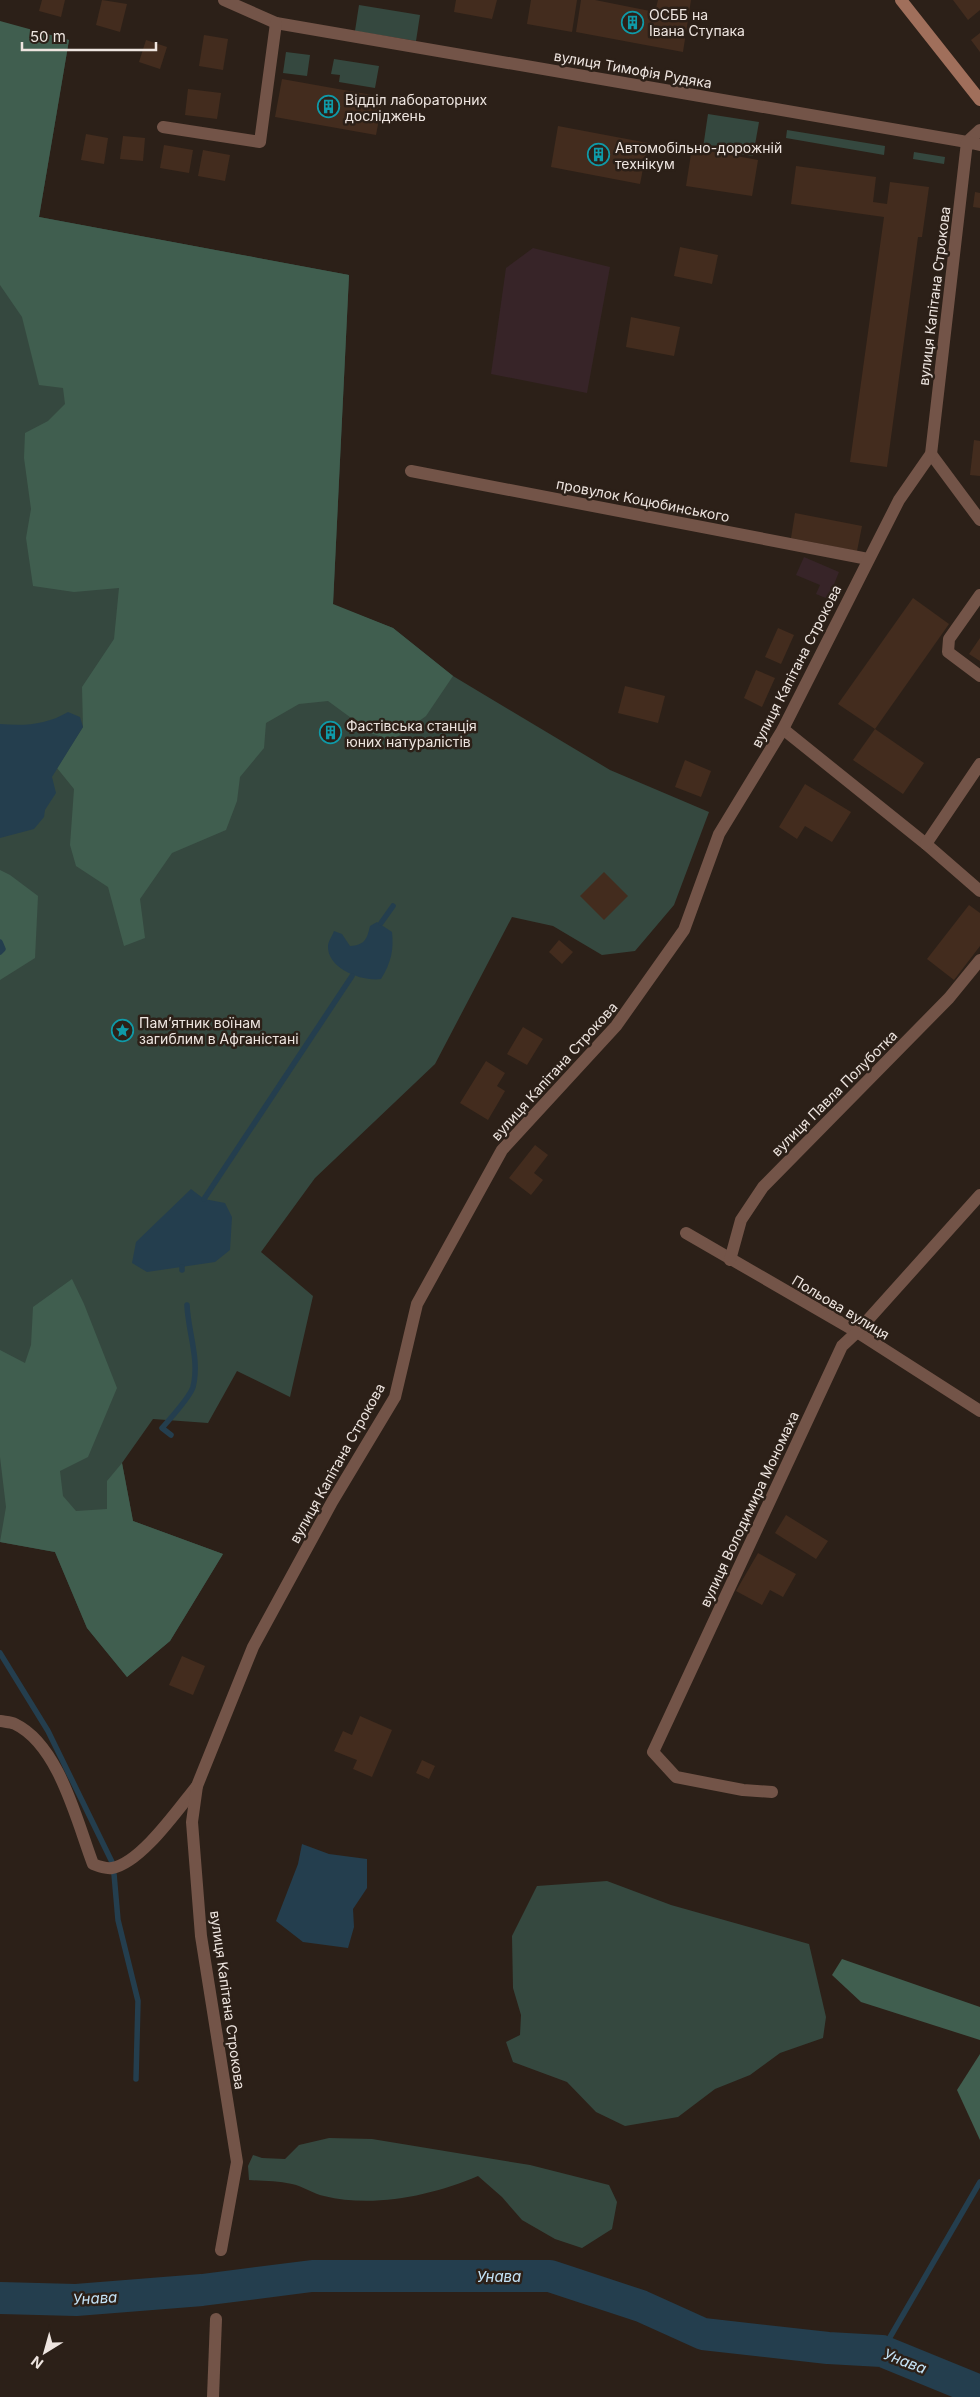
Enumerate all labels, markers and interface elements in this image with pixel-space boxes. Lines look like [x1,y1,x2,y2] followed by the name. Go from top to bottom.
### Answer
[649,6,745,39] place label: ОСББ на Івана Ступака
[621,10,645,34] building icon: ОСББ на Івана Ступака
[22,20,156,52] scale bar
[30,27,66,46] text: 50 m
[553,47,713,91] street label: вулиця Тимофія Рудяка
[345,91,487,124] place label: Відділ лабораторних досліджень
[317,95,341,119] building icon: Відділ лабораторних досліджень
[615,139,782,172] place label: Автомобільно-дорожній технікум
[587,143,611,167] building icon: Автомобільно-дорожній технікум
[915,206,953,386] street label: вулиця Капітана Строкова
[555,475,731,525] street label: провулок Коцюбинського
[748,582,844,750] street label: вулиця Капітана Строкова
[346,717,477,750] place label: Фастівська станція юних натуралістів
[318,721,342,745] building icon: Фастівська станція юних натуралістів
[487,998,621,1144] street label: вулиця Капітана Строкова
[139,1014,299,1047] place label: Пам’ятник воїнам загиблим в Афганістані
[111,1018,135,1042] place icon: Пам’ятник воїнам загиблим в Афганістані
[768,1027,900,1159] street label: вулиця Павла Полуботка
[789,1271,893,1343] street label: Польова вулиця
[286,1380,388,1546] street label: вулиця Капітана Строкова
[696,1408,802,1610] street label: вулиця Володимира Мономаха
[207,1910,249,2090] street label: вулиця Капітана Строкова
[477,2267,521,2286] water label: Унава
[72,2287,118,2309] water label: Унава
[20,2327,70,2377] north arrow
[881,2344,929,2378] water label: Унава
[27,2353,46,2373] text: N

